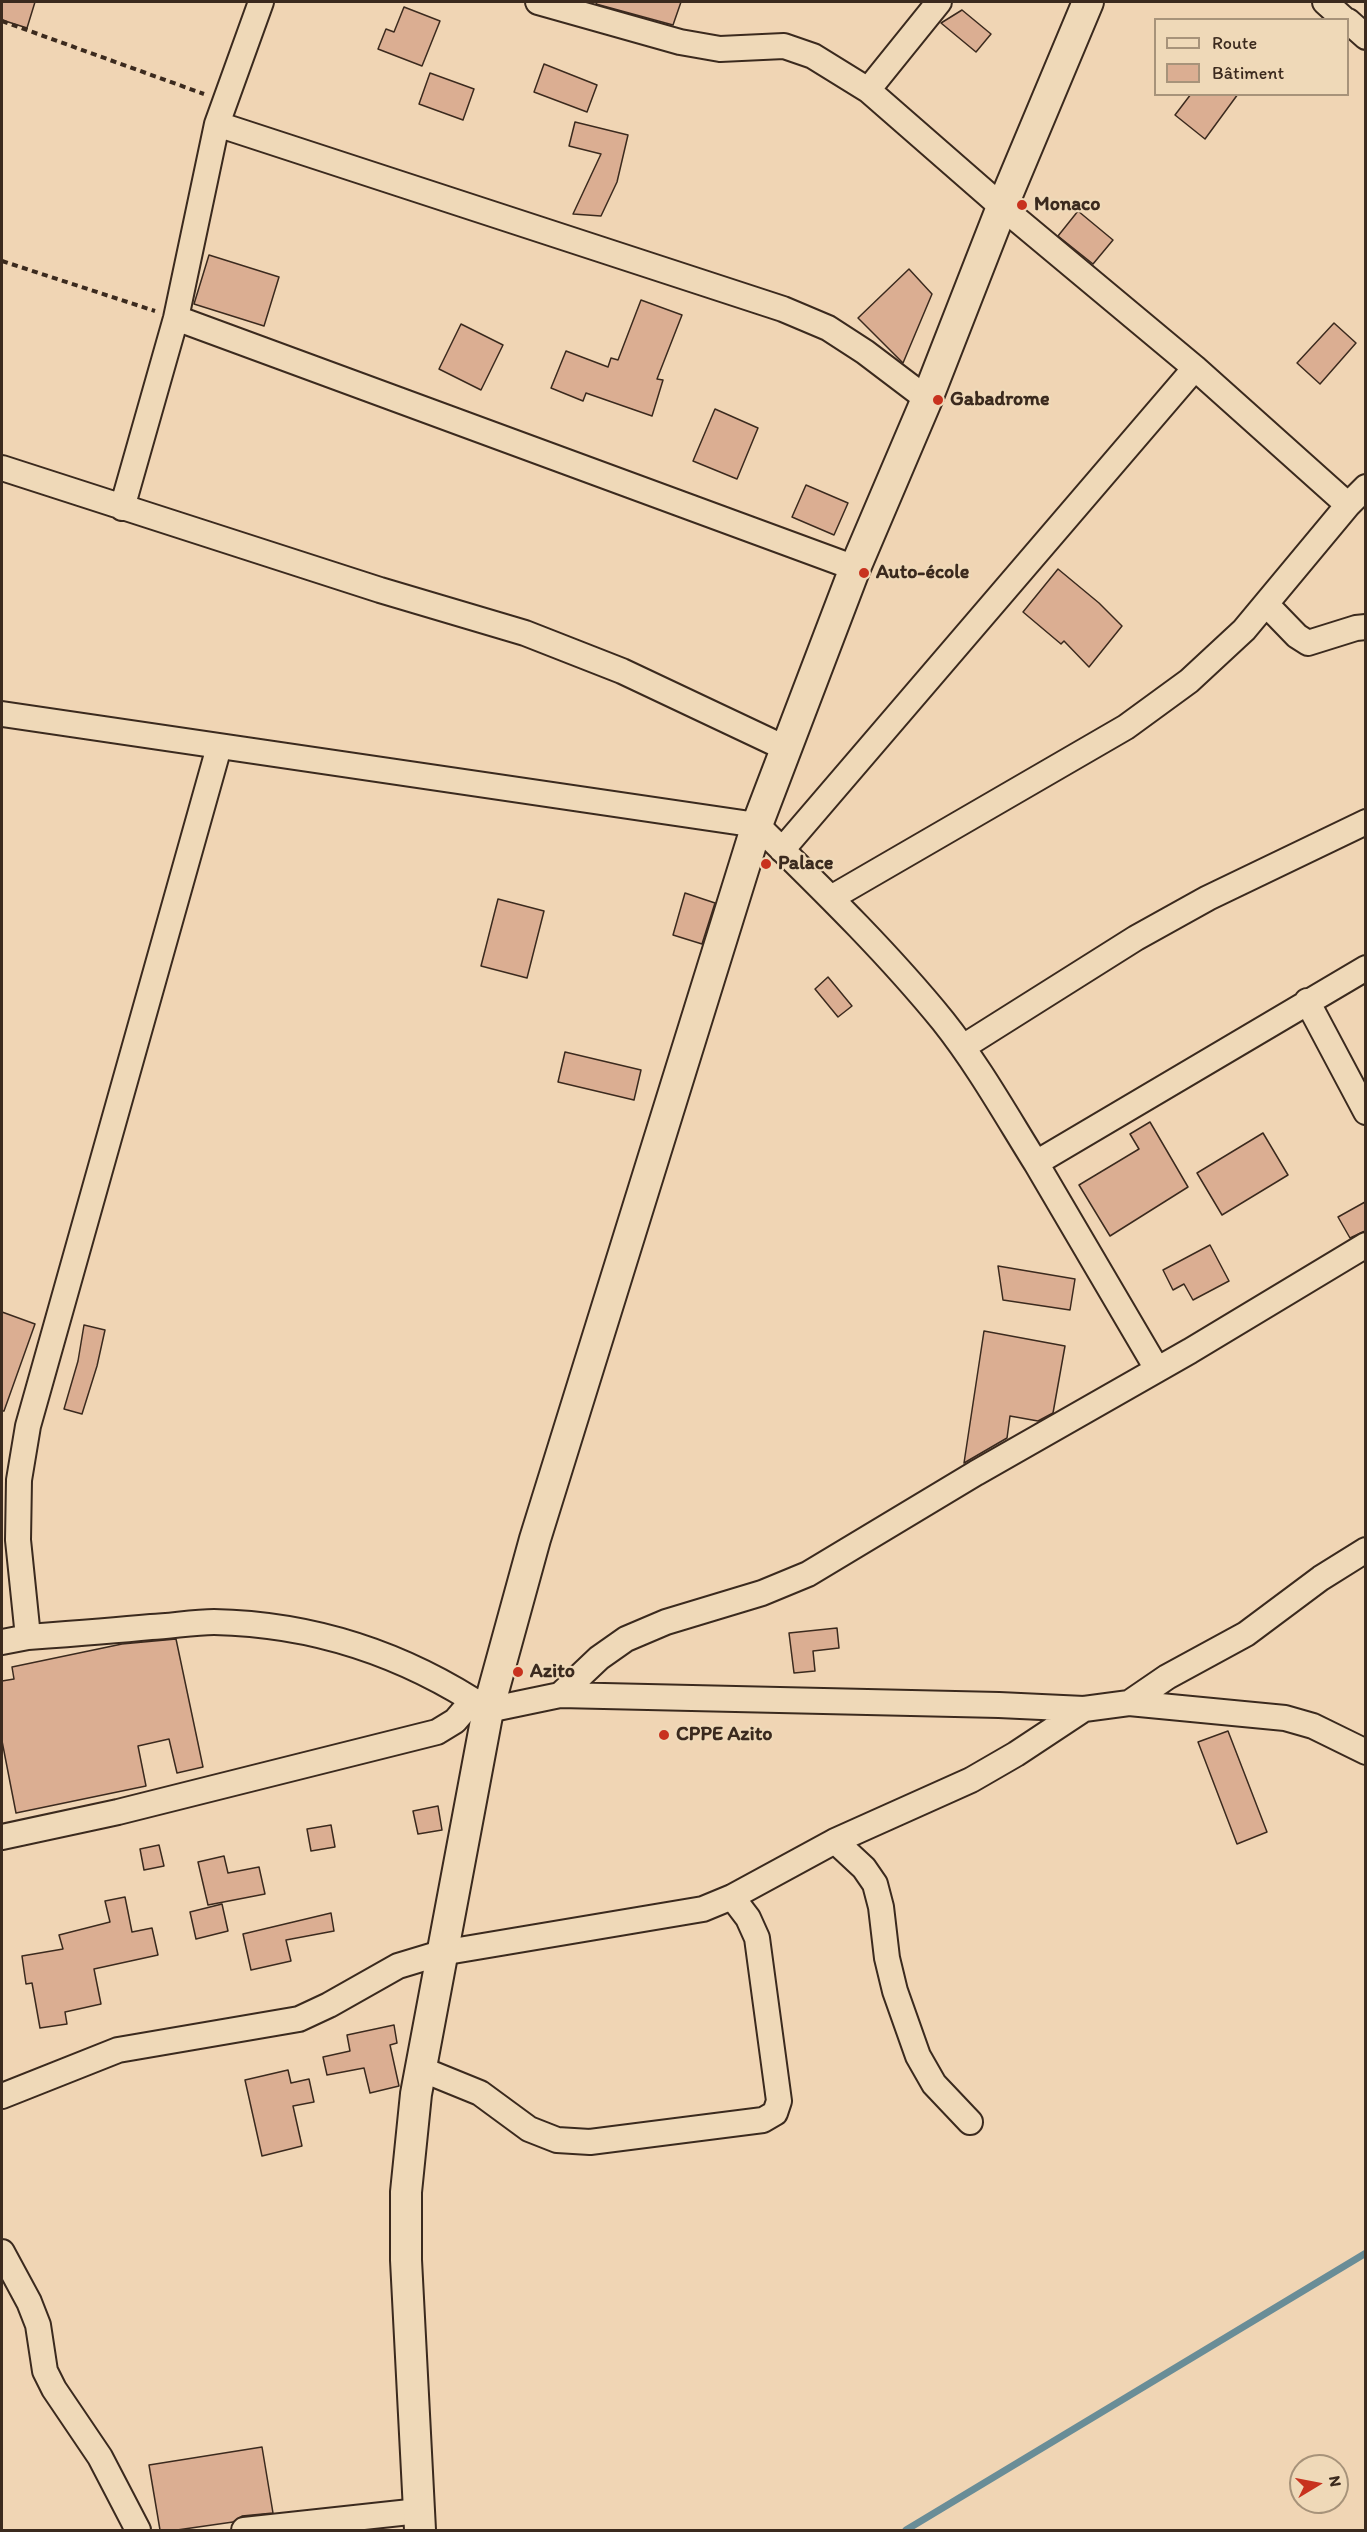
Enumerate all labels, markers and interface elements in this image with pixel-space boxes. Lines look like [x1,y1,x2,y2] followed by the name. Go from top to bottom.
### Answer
[1154,18,1349,96] legend
[1212,32,1257,54] text: Route
[1212,62,1284,84] text: Bâtiment
[1034,193,1100,217] place label: Monaco
[1015,198,1029,212] marker: Monaco
[950,388,1050,412] place label: Gabadrome
[931,393,945,407] marker: Gabadrome
[876,561,969,585] place label: Auto-école
[857,566,871,580] marker: Auto-école
[778,852,833,876] place label: Palace
[759,857,773,871] marker: Palace
[530,1660,575,1684] place label: Azito
[511,1665,525,1679] marker: Azito
[676,1723,772,1747] place label: CPPE Azito
[657,1728,671,1742] marker: CPPE Azito
[1289,2454,1349,2514] north arrow
[1325,2474,1346,2488] text: N

